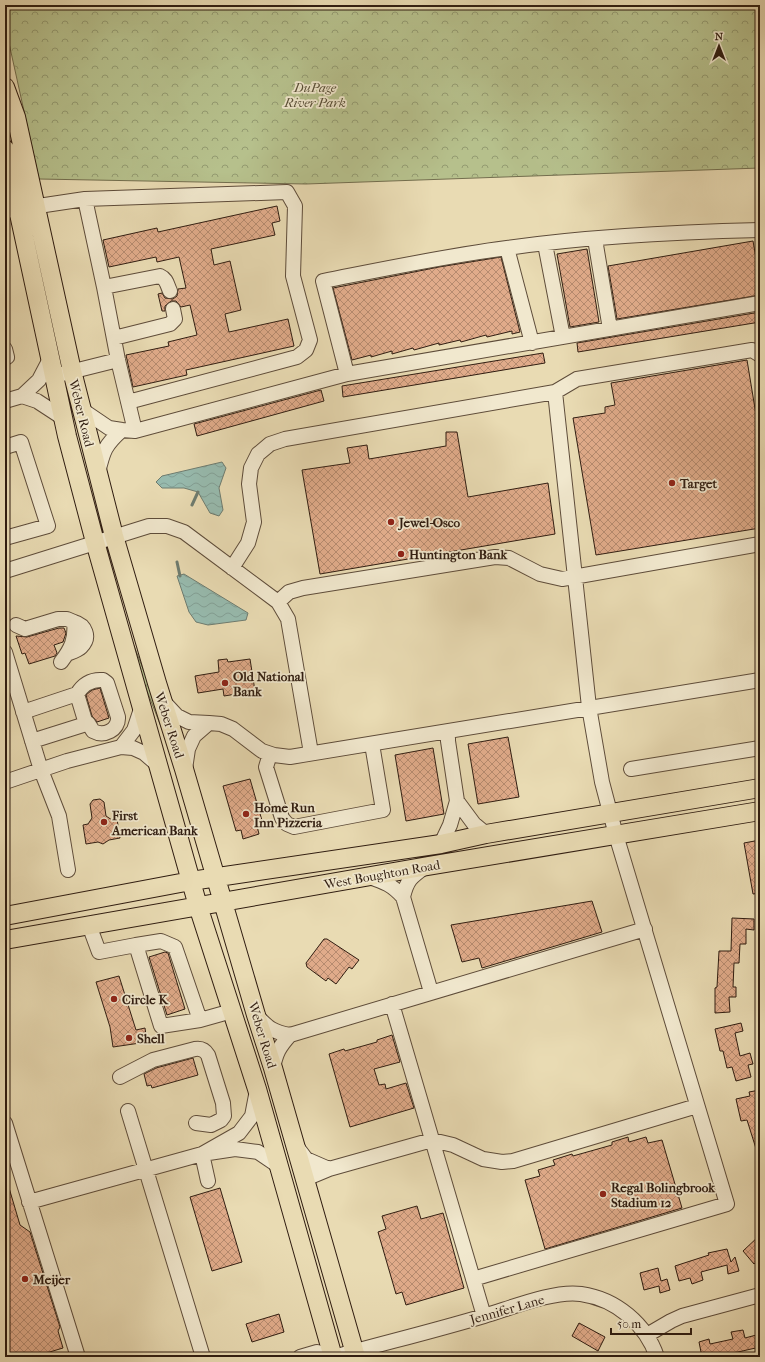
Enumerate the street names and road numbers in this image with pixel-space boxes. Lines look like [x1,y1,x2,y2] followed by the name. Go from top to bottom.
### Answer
[66,377,97,449] street label: Weber Road
[151,689,188,761] street label: Weber Road
[322,857,442,892] street label: West Boughton Road
[245,999,280,1071] street label: Weber Road
[467,1292,547,1328] street label: Jennifer Lane

